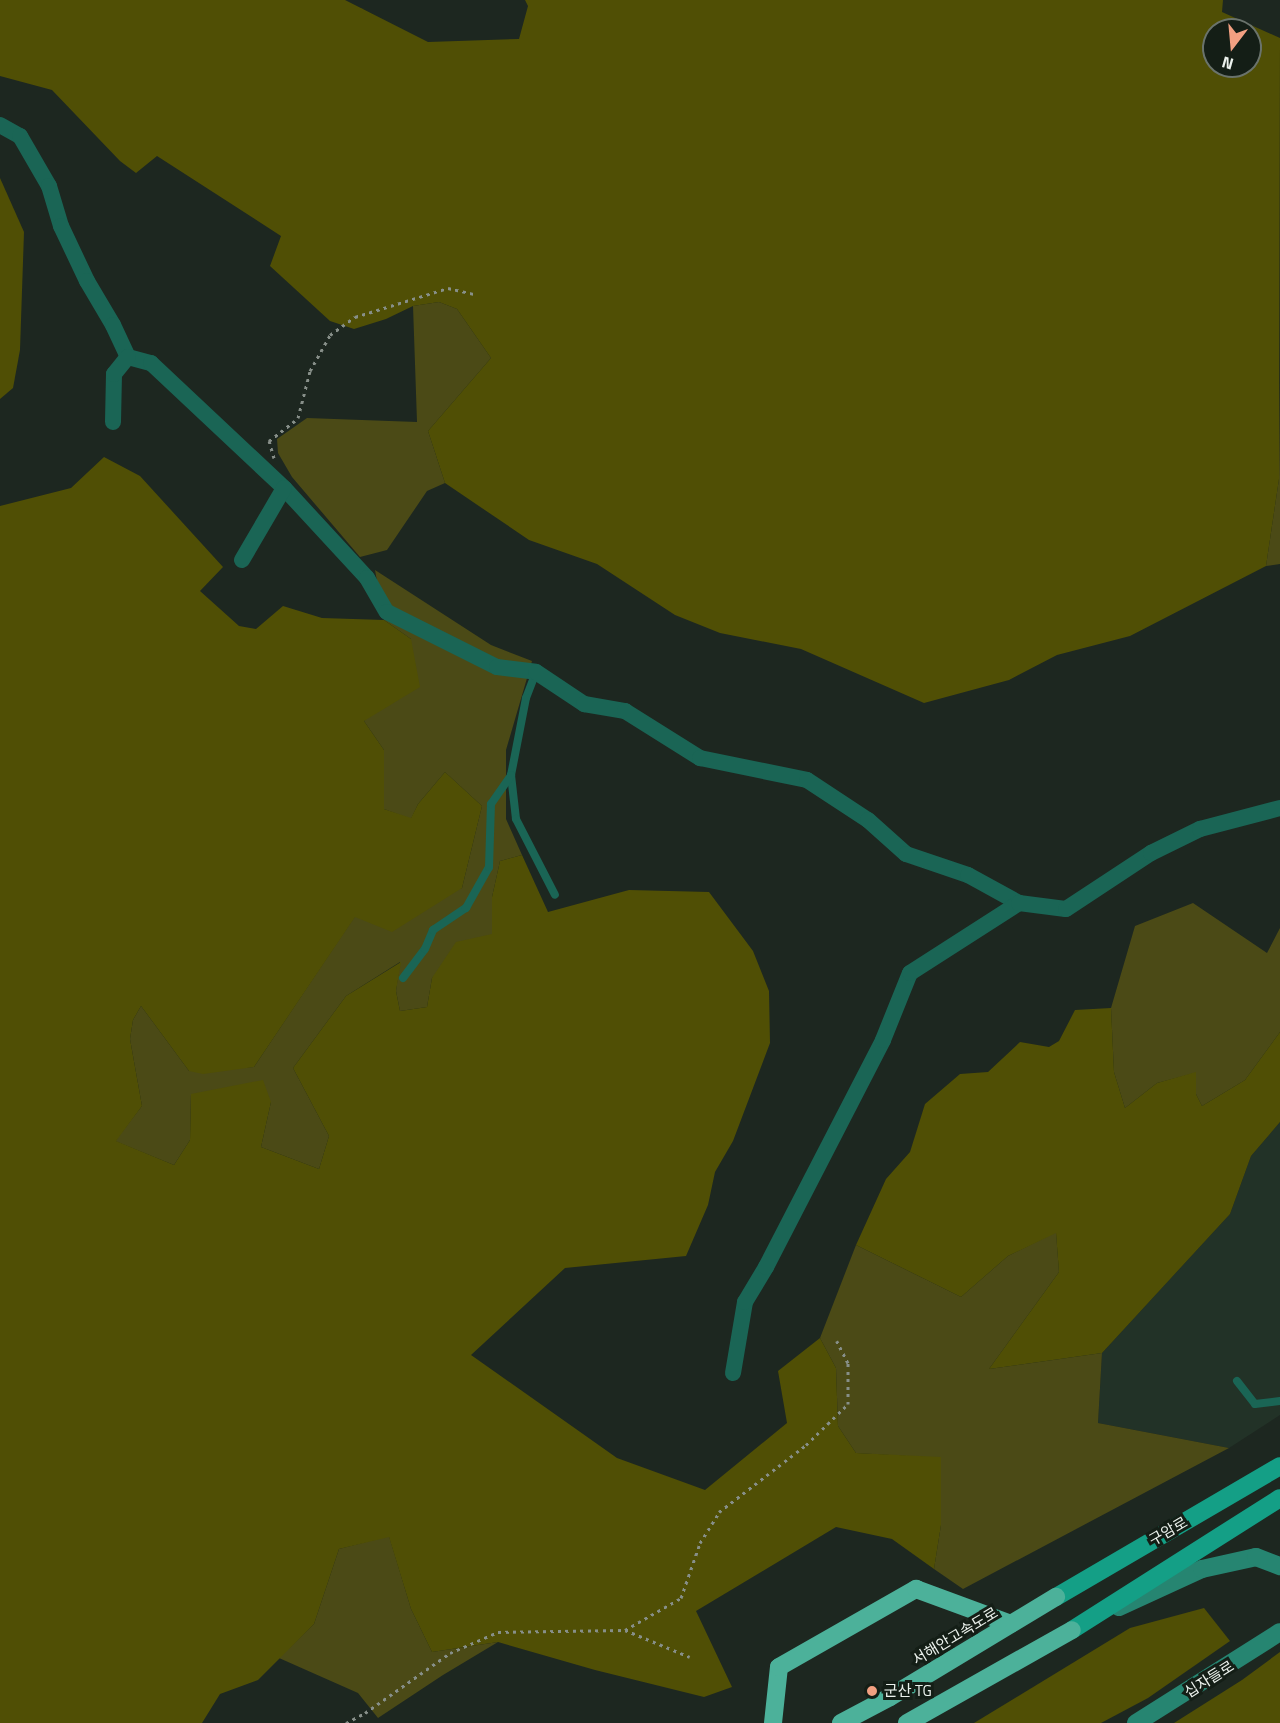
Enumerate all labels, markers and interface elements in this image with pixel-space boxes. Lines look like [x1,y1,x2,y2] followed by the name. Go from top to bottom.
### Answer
[1202,18,1262,78] north arrow
[1219,50,1236,76] text: N
[1146,1513,1190,1549] street label: 구암로
[909,1603,1001,1669] street label: 서해안고속도로
[1181,1657,1237,1701] street label: 십자들로
[884,1682,932,1700] place label: 군산 TG
[865,1684,879,1698] marker: 군산 TG

